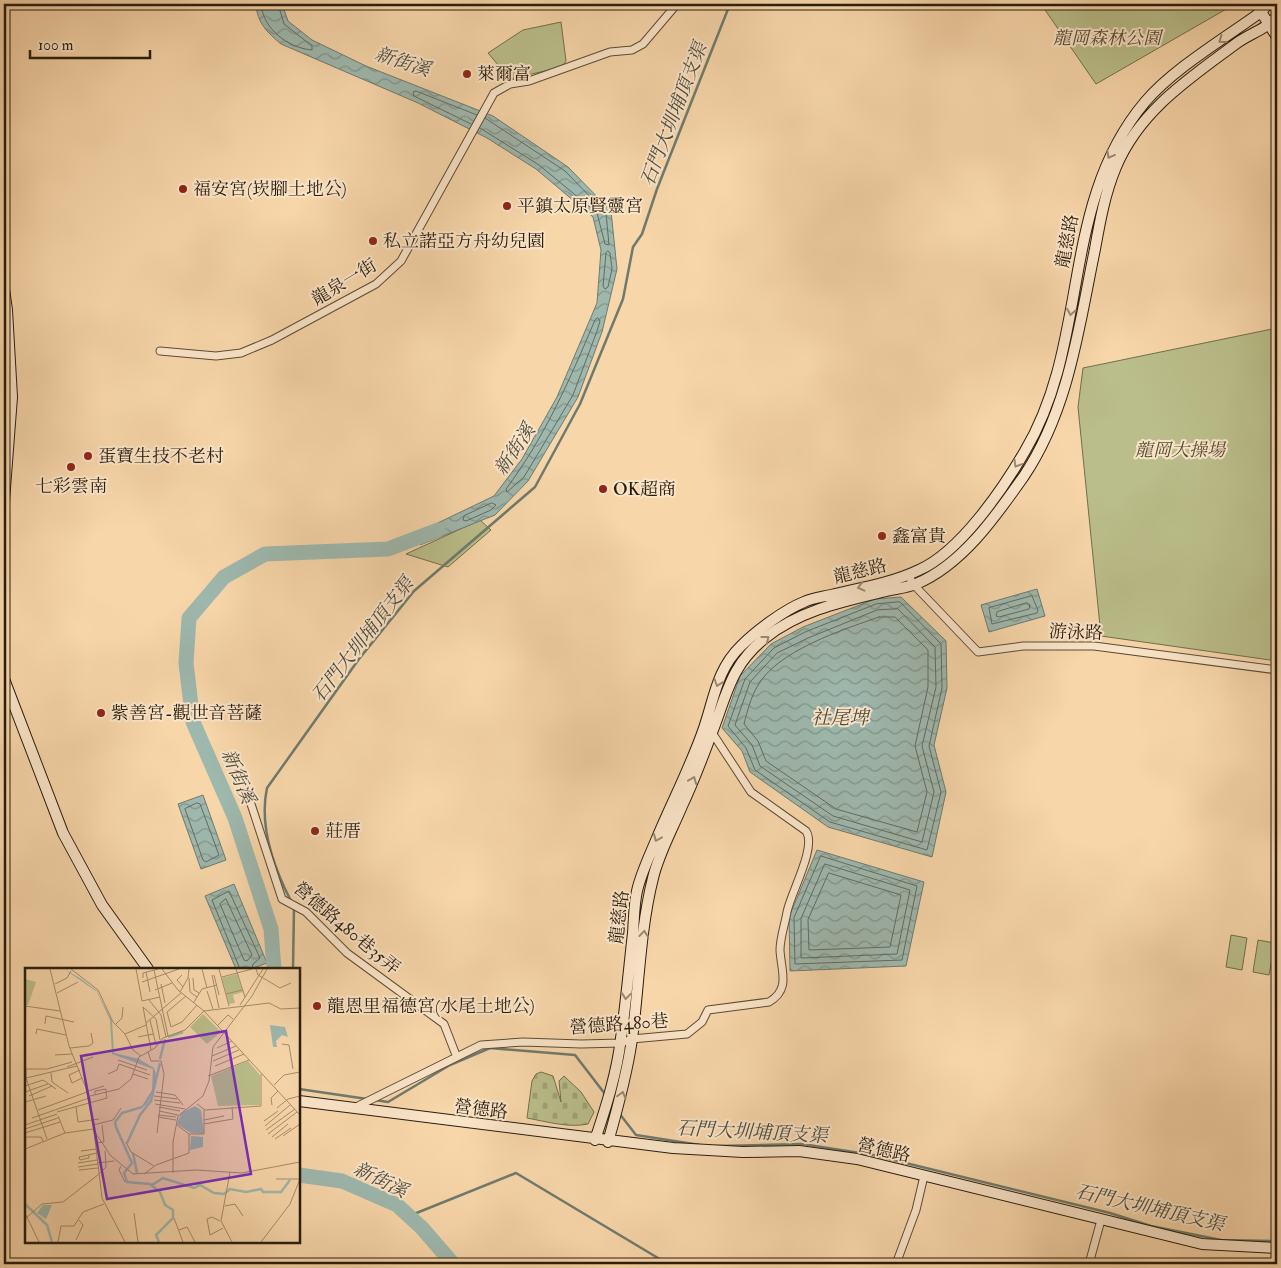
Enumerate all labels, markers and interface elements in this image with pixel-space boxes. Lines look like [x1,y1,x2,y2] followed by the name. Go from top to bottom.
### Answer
[1053,27,1164,50] park label: 龍岡森林公園
[30,28,150,60] scale bar
[1218,34,1228,43] one-way arrow
[38,36,74,55] text: 100 m
[635,36,713,190] water label: 石門大圳埔頂支渠
[372,42,435,83] water label: 新街溪
[477,63,531,86] place label: 萊爾富
[461,68,473,80] marker: 萊爾富
[1106,150,1116,159] one-way arrow
[193,178,347,201] place label: 福安宮(崁腳土地公)
[177,183,189,195] marker: 福安宮(崁腳土地公)
[517,195,643,218] place label: 平鎮太原賢靈宮
[501,200,513,212] marker: 平鎮太原賢靈宮
[1051,212,1084,270] street label: 龍慈路
[383,230,545,253] place label: 私立諾亞方舟幼兒園
[367,235,379,247] marker: 私立諾亞方舟幼兒園
[307,254,381,311] street label: 龍泉一街
[1066,308,1076,317] one-way arrow
[489,418,542,480] water label: 新街溪
[1135,439,1227,462] park label: 龍岡大操場
[98,445,224,468] place label: 蛋寶生技不老村
[82,450,94,462] marker: 蛋寶生技不老村
[1014,459,1024,468] one-way arrow
[65,461,77,473] marker: 七彩雲南
[35,475,107,498] place label: 七彩雲南
[613,478,676,501] place label: OK超商
[597,483,609,495] marker: OK超商
[892,525,946,548] place label: 鑫富貴
[876,530,888,542] marker: 鑫富貴
[831,554,889,589] street label: 龍慈路
[307,570,421,707] water label: 石門大圳埔頂支渠
[858,582,866,592] one-way arrow
[1049,620,1103,645] street label: 游泳路
[760,636,769,644] one-way arrow
[713,678,723,686] one-way arrow
[111,702,263,725] place label: 紫善宮-觀世音菩薩
[811,706,871,730] water label: 社尾埤
[95,707,107,719] marker: 紫善宮-觀世音菩薩
[216,745,261,809] water label: 新街溪
[687,776,697,785] one-way arrow
[325,820,361,843] place label: 莊厝
[309,825,321,837] marker: 莊厝
[652,833,663,842] one-way arrow
[289,877,405,980] street label: 營德路480巷35弄
[605,889,634,945] street label: 龍慈路
[638,929,649,937] one-way arrow
[25,968,300,1243] inset map
[621,993,632,1001] one-way arrow
[327,995,535,1018] place label: 龍恩里福德宮(水尾土地公)
[311,1000,323,1012] marker: 龍恩里福德宮(水尾土地公)
[569,1010,669,1039] street label: 營德路480巷
[616,1091,626,1099] one-way arrow
[453,1095,509,1124] street label: 營德路
[675,1116,831,1148] water label: 石門大圳埔頂支渠
[855,1133,913,1168] street label: 營德路
[350,1157,413,1204] water label: 新街溪
[1073,1179,1229,1237] water label: 石門大圳埔頂支渠

